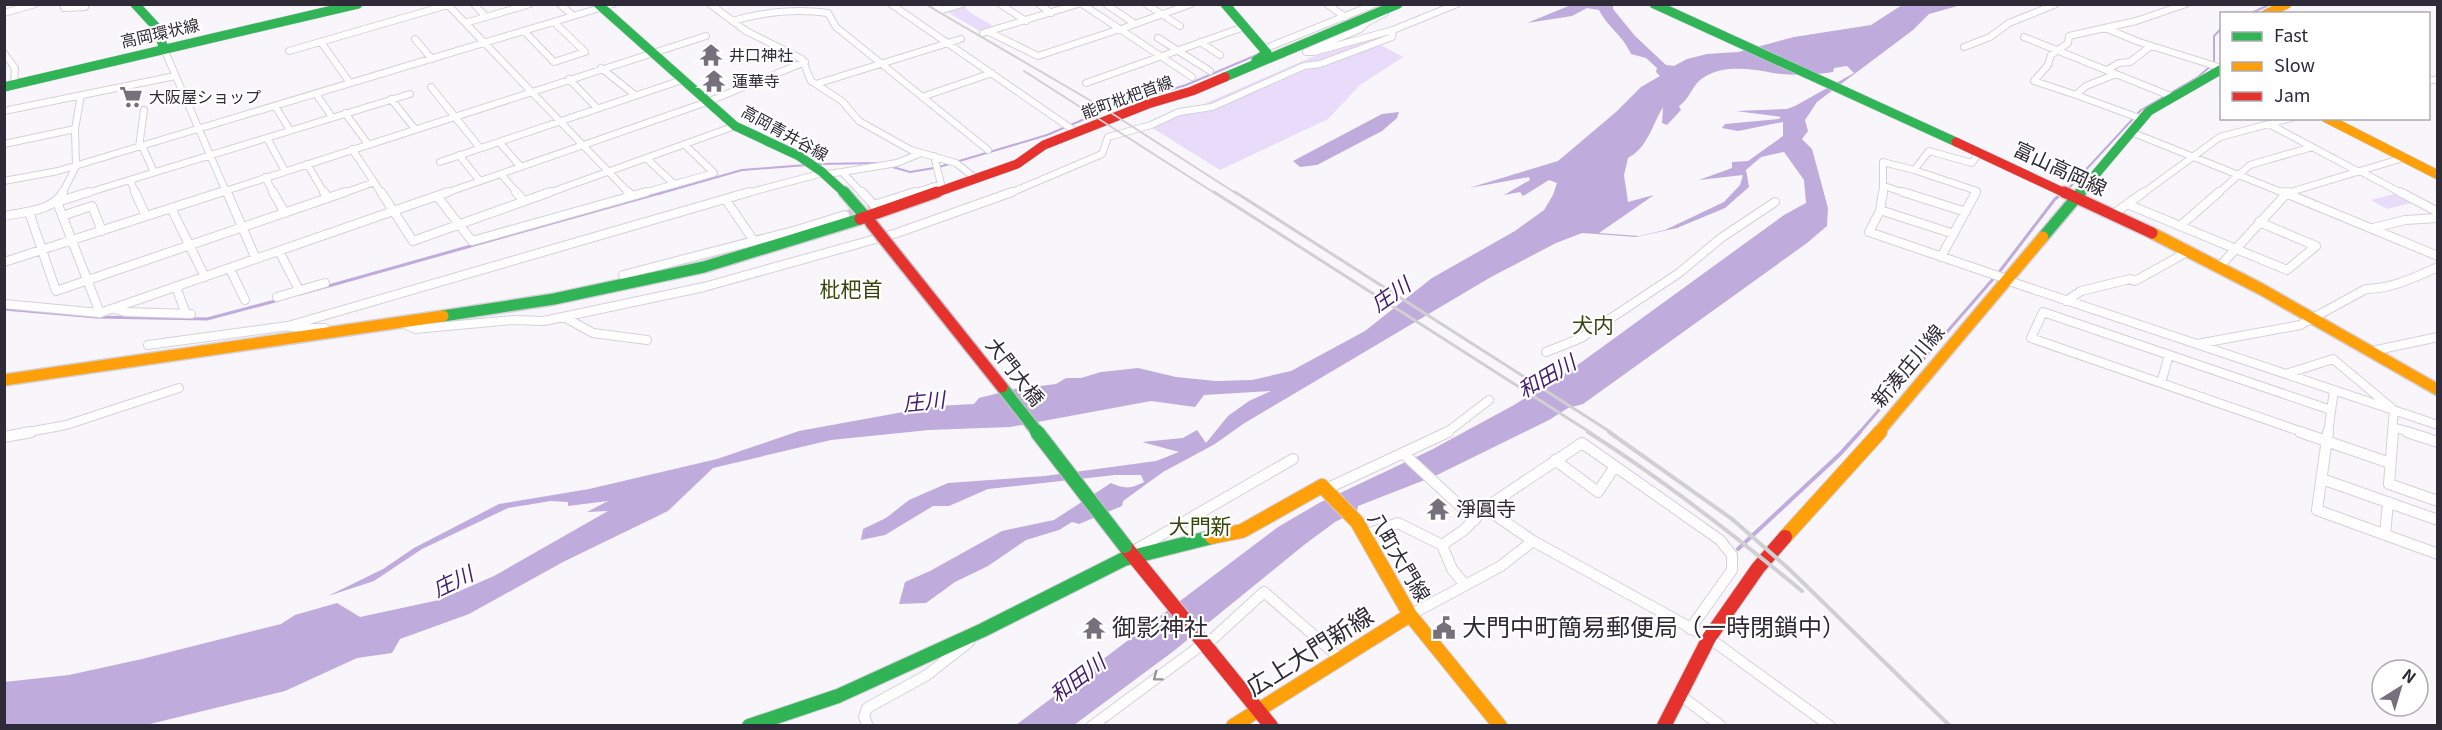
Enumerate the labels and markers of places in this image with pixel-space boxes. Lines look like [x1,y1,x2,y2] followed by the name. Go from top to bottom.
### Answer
[698,42,724,68] temple icon: 井口神社
[729,42,793,66] place label: 井口神社
[701,68,727,94] temple icon: 蓮華寺
[732,68,780,92] place label: 蓮華寺
[118,84,144,110] supermarket icon: 大阪屋ショップ
[149,84,261,108] place label: 大阪屋ショップ
[1456,493,1516,522] place label: 淨圓寺
[1425,496,1451,522] temple icon: 淨圓寺
[1112,608,1208,643] place label: 御影神社
[1462,608,1846,643] place label: 大門中町簡易郵便局（一時閉鎖中）
[1081,615,1107,641] temple icon: 御影神社
[1431,615,1457,641] public building icon: 大門中町簡易郵便局（一時閉鎖中）

